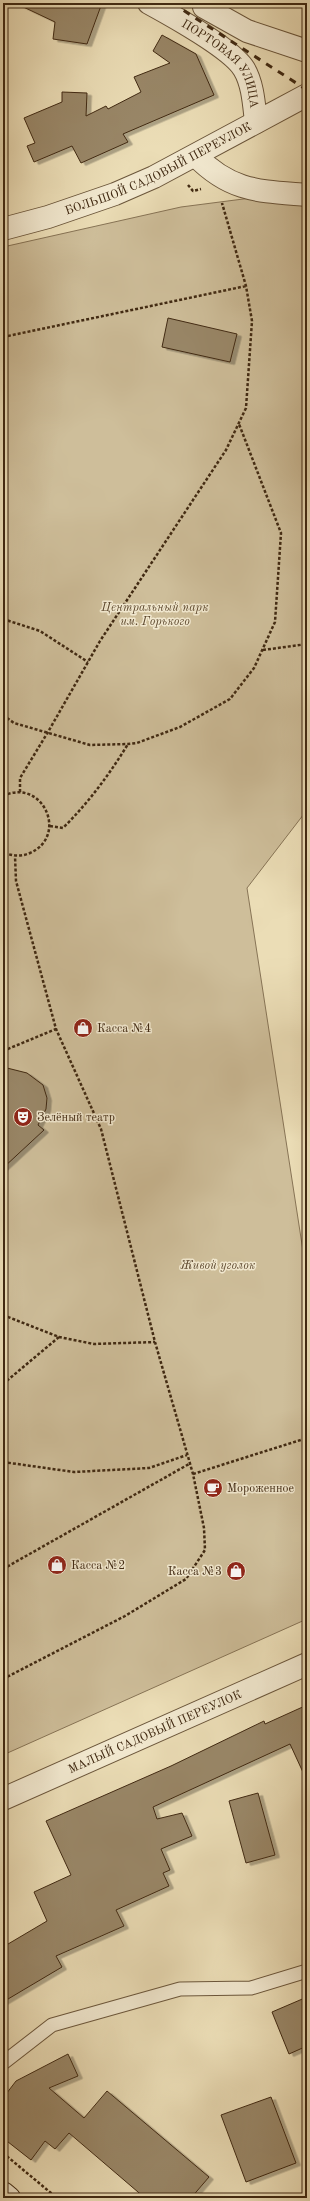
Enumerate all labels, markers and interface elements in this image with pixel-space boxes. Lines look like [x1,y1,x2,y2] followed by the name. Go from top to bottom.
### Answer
[179,18,259,109] street label: ПОРТОВАЯ УЛИЦА
[64,121,254,218] street label: БОЛЬШОЙ САДОВЫЙ ПЕРЕУЛОК
[100,602,209,628] park label: Центральный парк им. Горького
[72,1017,94,1039] shop icon: Касса №4
[97,1023,151,1035] place label: Касса №4
[12,1106,34,1128] theatre icon: Зелёный театр
[37,1112,115,1124] place label: Зелёный театр
[181,1260,256,1272] park label: Живой уголок
[202,1477,224,1499] cafe icon: Мороженное
[227,1483,294,1495] place label: Мороженное
[46,1554,68,1576] shop icon: Касса №2
[71,1560,125,1572] place label: Касса №2
[225,1560,247,1582] shop icon: Касса №3
[168,1566,222,1578] place label: Касса №3
[67,1689,244,1776] street label: МАЛЫЙ САДОВЫЙ ПЕРЕУЛОК

